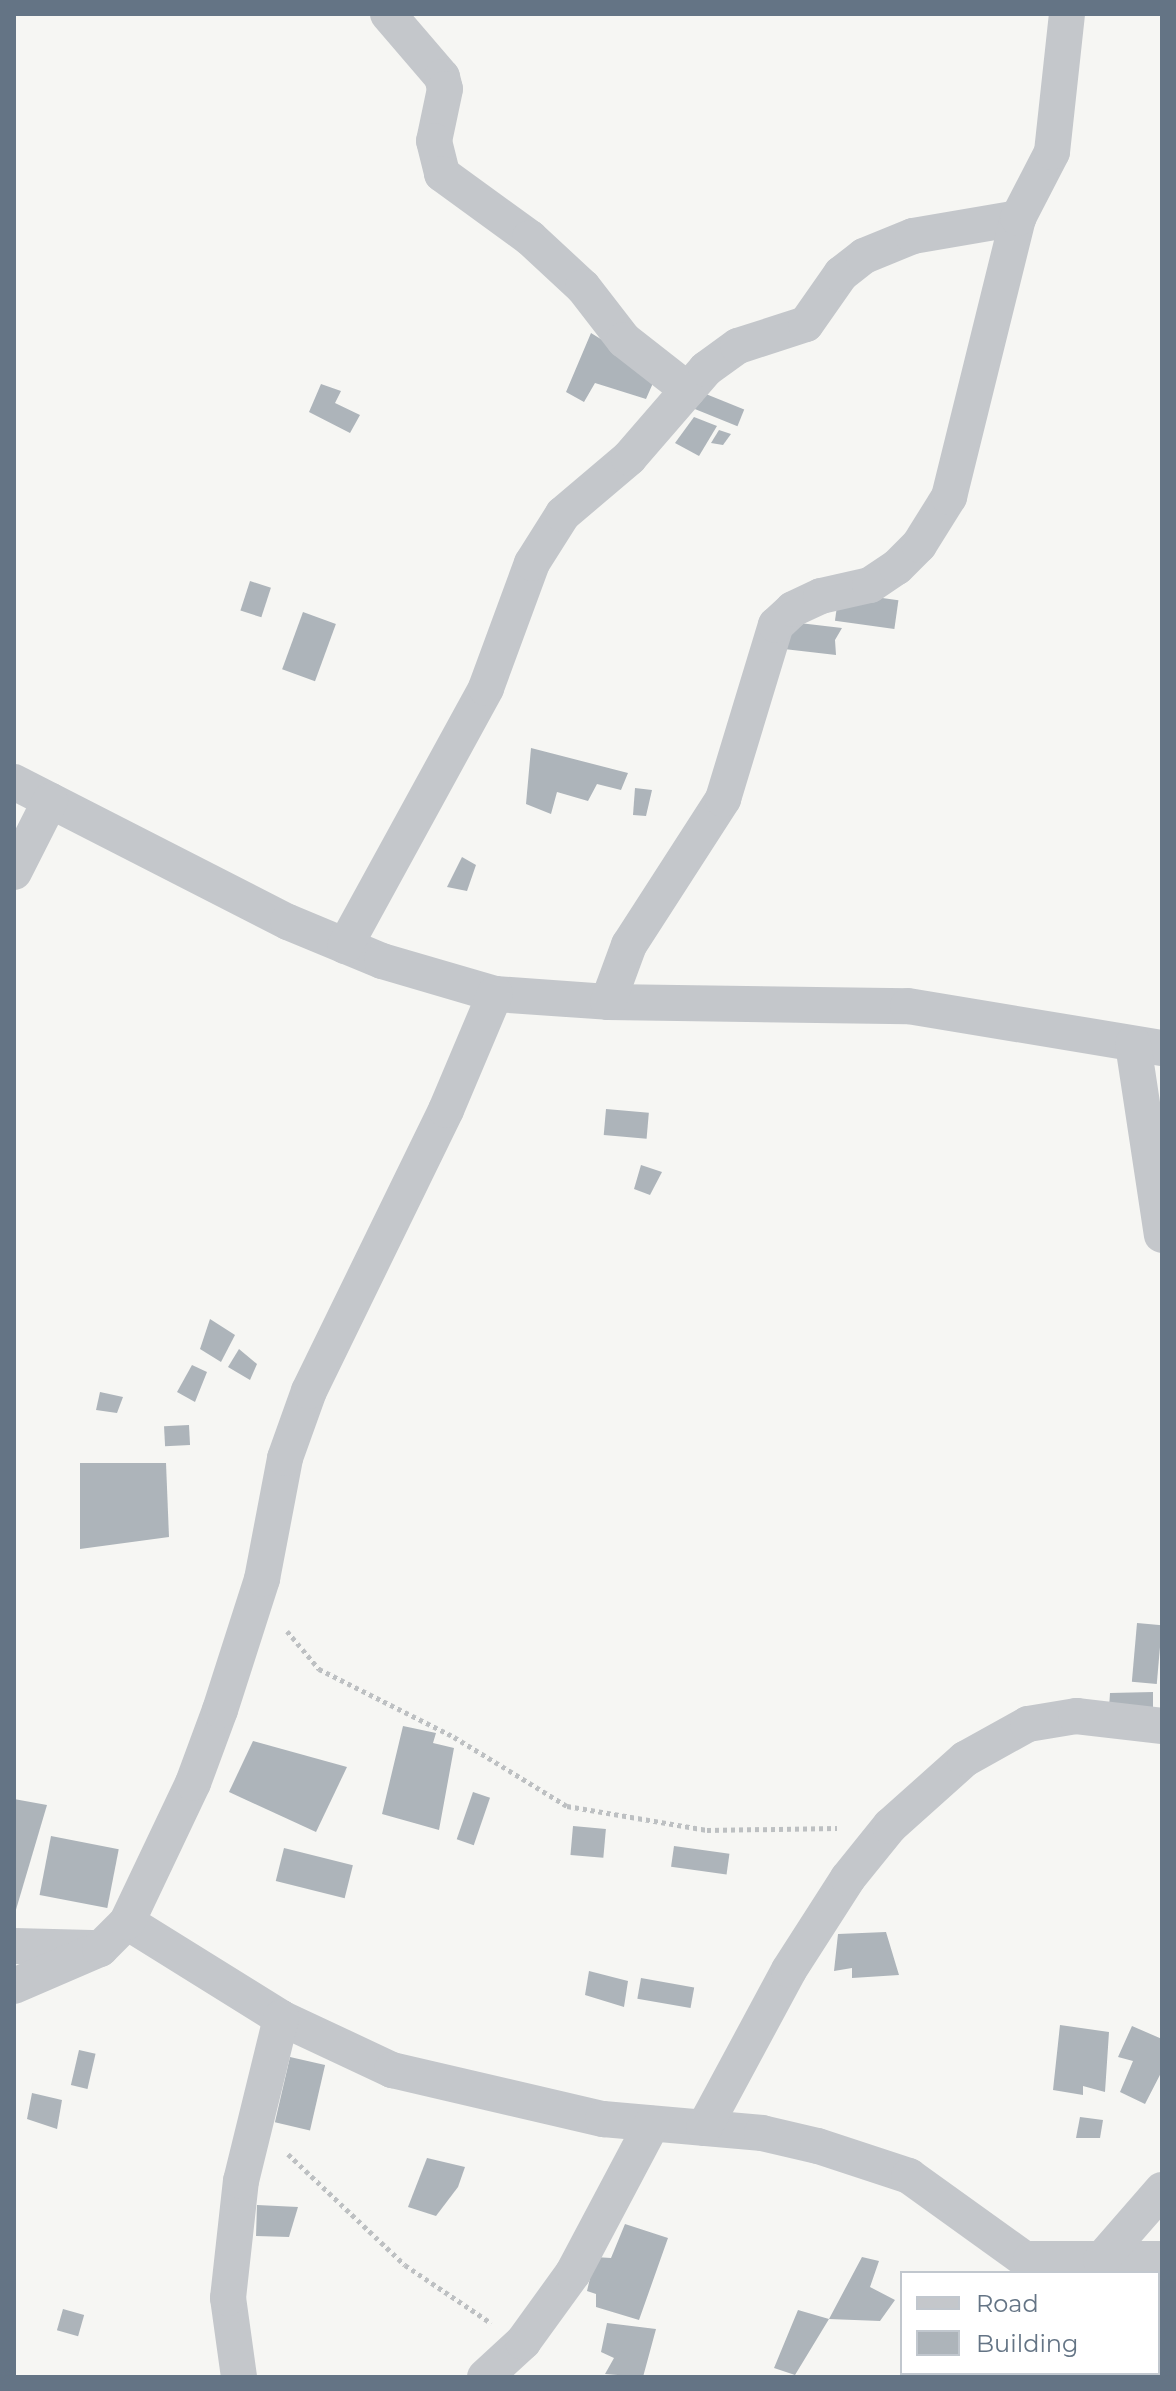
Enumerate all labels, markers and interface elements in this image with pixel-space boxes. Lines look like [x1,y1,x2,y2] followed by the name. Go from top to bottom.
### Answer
[900,2271,1160,2375] legend
[976,2289,1039,2318] text: Road
[976,2329,1079,2358] text: Building

